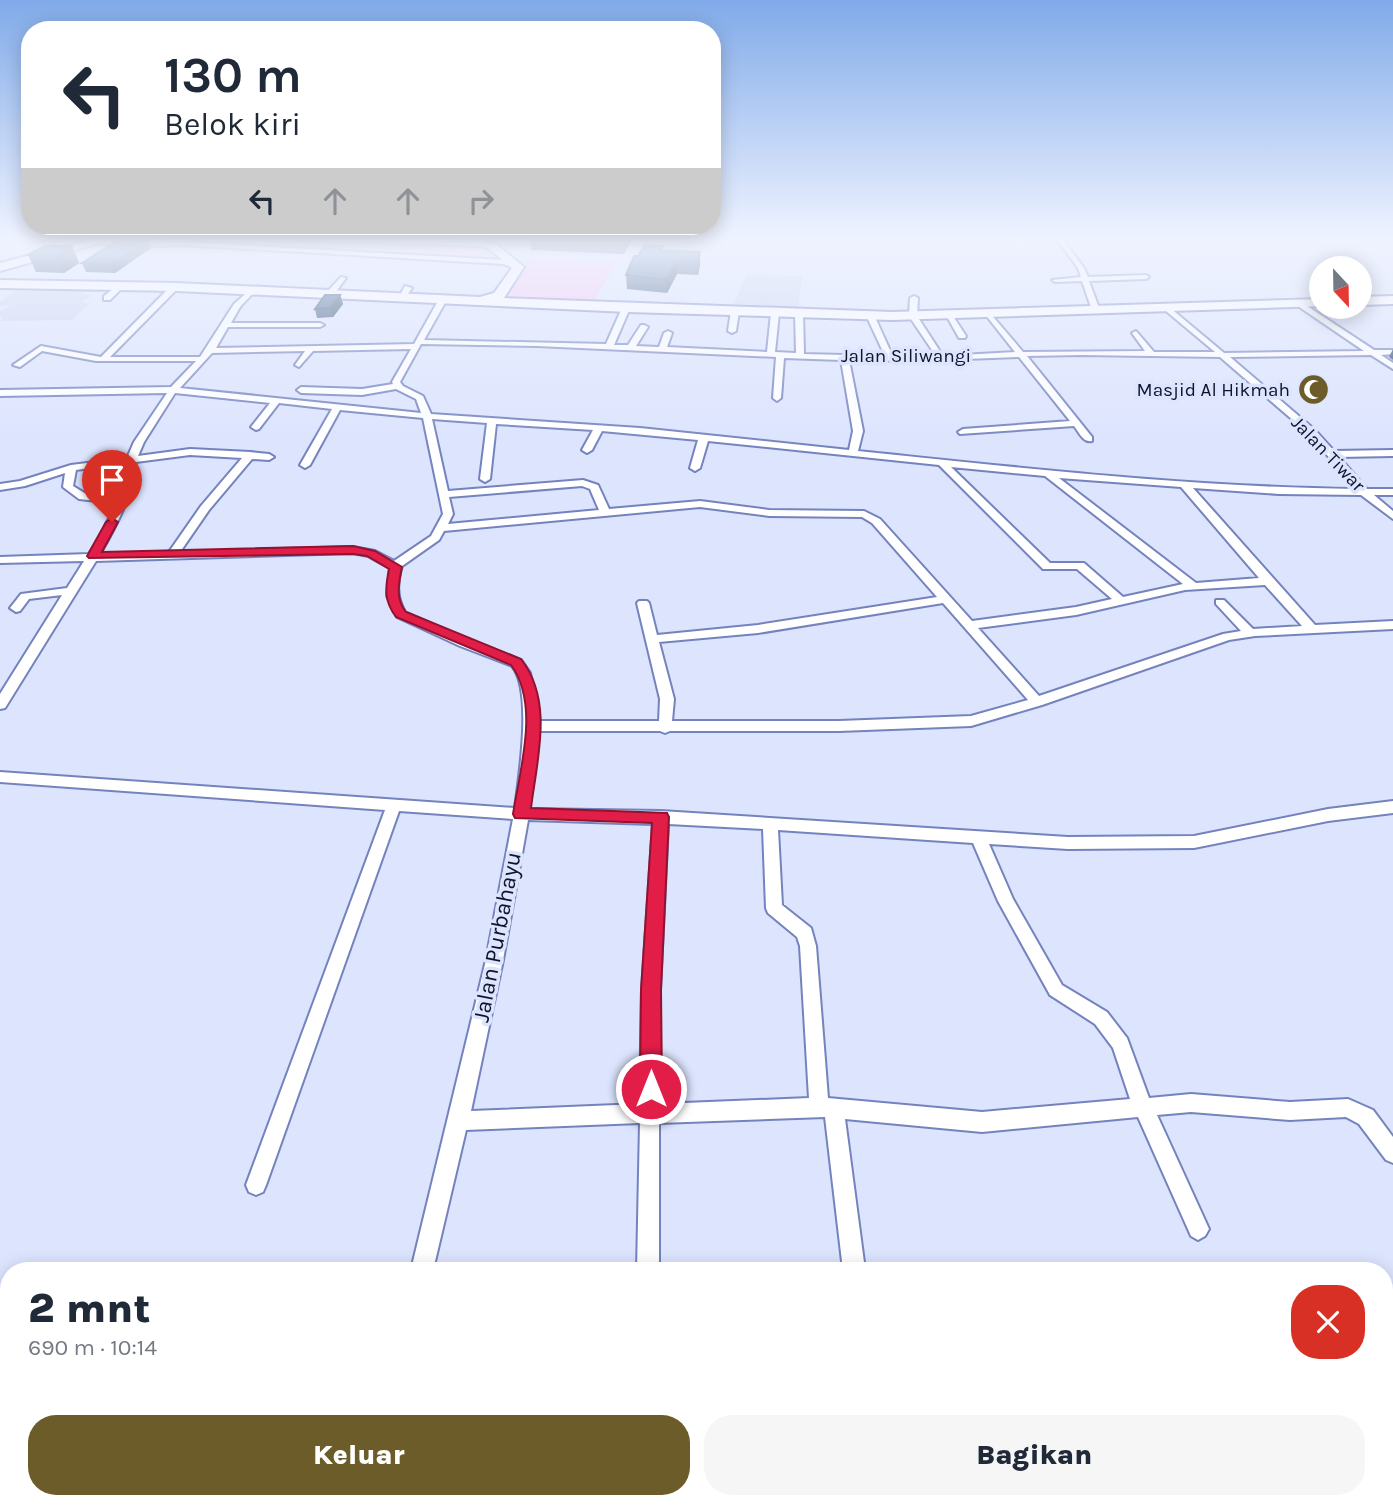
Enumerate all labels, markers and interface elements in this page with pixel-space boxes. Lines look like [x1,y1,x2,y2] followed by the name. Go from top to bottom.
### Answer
[164,47,302,104] text: 130 m
[49,49,140,140] icon: left
[164,106,301,143] text: Belok kiri
[243,182,281,220] icon: left
[316,182,354,220] icon: ahead
[389,182,427,220] icon: ahead
[462,182,500,220] icon: right
[1309,256,1372,318] north arrow
[1309,256,1372,319] map controls
[841,345,971,367] street label: Jalan Siliwangi
[1296,373,1330,407] mosque icon: Masjid Al Hikmah
[1137,379,1290,401] place label: Masjid Al Hikmah
[1287,412,1369,496] street label: Jalan Tiwar
[82,450,142,522] pin
[93,461,131,499] icon: arrive
[467,850,527,1024] street label: Jalan Purbahayu
[614,1052,688,1126] position arrow
[28,1283,151,1333] text: 2 mnt
[1291,1285,1365,1359] button: close
[28,1334,157,1361] text: 690 m · 10:14
[28,1415,690,1495] button: Keluar
[704,1415,1365,1495] button: Bagikan

